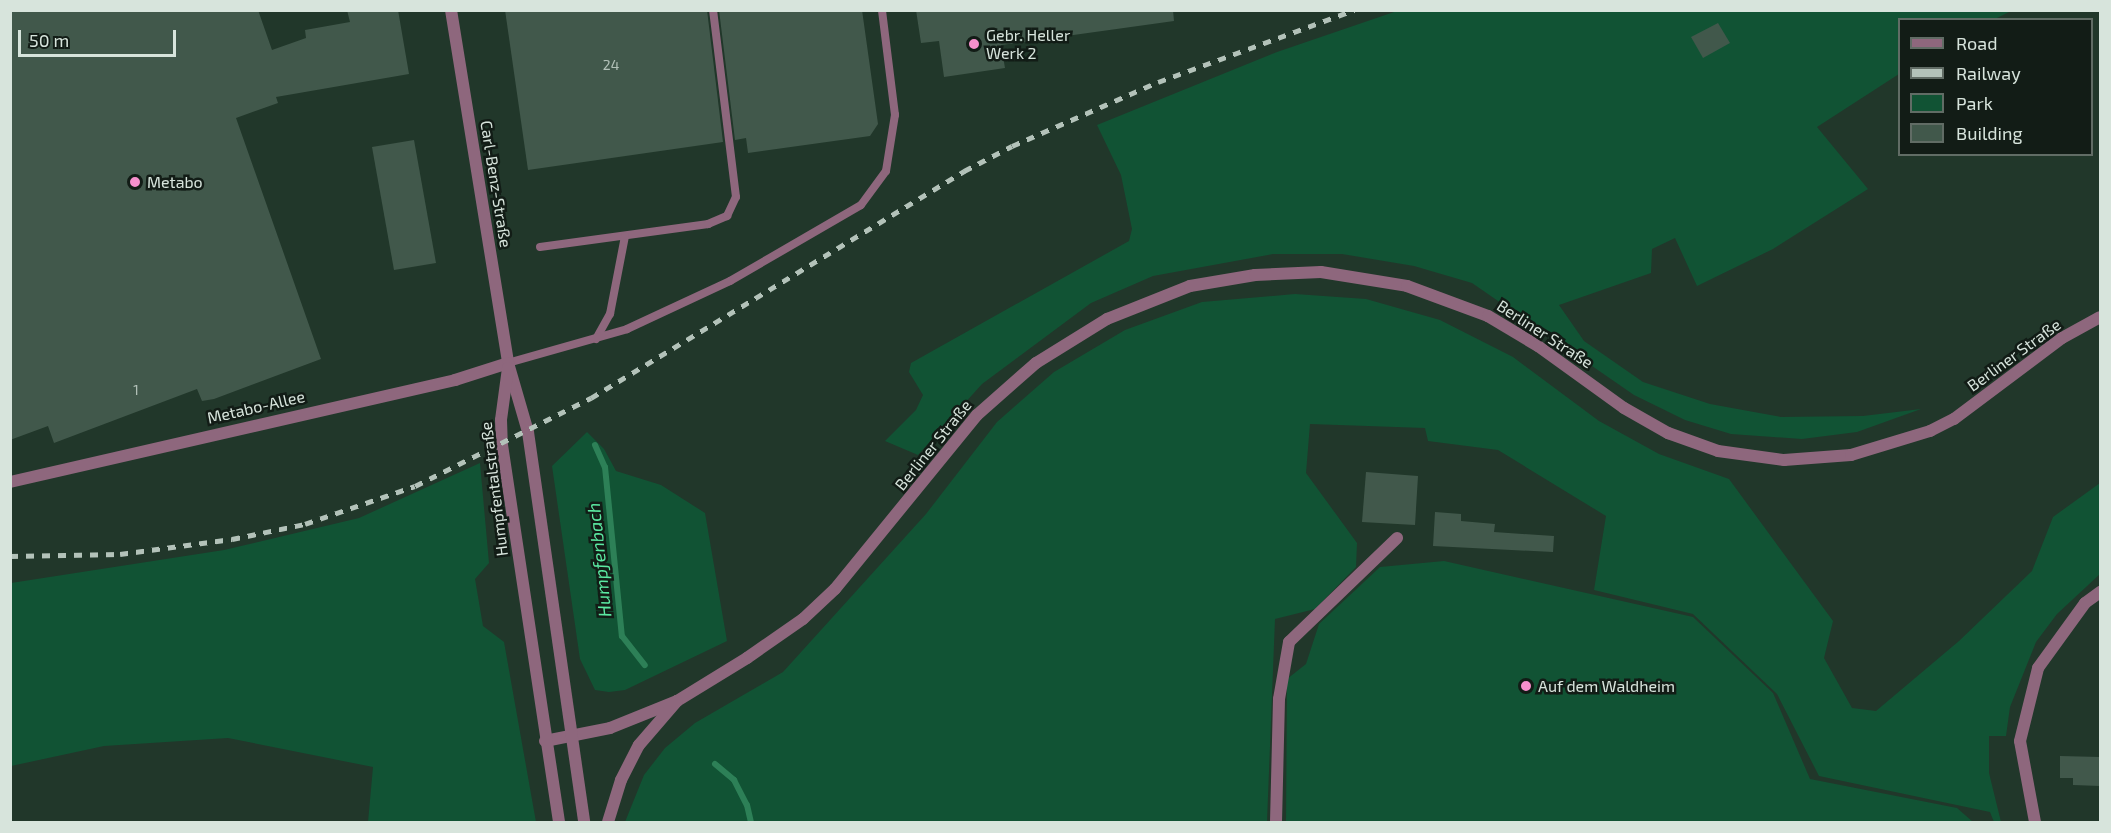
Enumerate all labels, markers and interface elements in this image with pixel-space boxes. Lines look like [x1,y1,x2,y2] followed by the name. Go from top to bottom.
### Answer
[21,18,178,56] scale bar
[1898,18,2093,156] legend
[986,25,1070,63] place label: Gebr. Heller Werk 2
[29,29,69,51] text: 50 m
[1956,32,1997,54] text: Road
[967,37,981,51] marker: Gebr. Heller Werk 2
[603,57,619,73] house number: 24
[1956,62,2021,84] text: Railway
[1956,92,1993,114] text: Park
[476,119,516,249] street label: Carl-Benz-Straße
[1956,122,2023,144] text: Building
[147,172,203,192] place label: Metabo
[128,175,142,189] marker: Metabo
[1493,296,1597,372] street label: Berliner Straße
[1963,315,2065,395] street label: Berliner Straße
[133,382,139,398] house number: 1
[205,386,307,428] street label: Metabo-Allee
[891,396,975,494] street label: Berliner Straße
[476,421,512,557] street label: Humpfentalstraße
[582,502,616,618] water label: Humpfenbach
[1538,676,1676,696] place label: Auf dem Waldheim
[1519,679,1533,693] marker: Auf dem Waldheim

